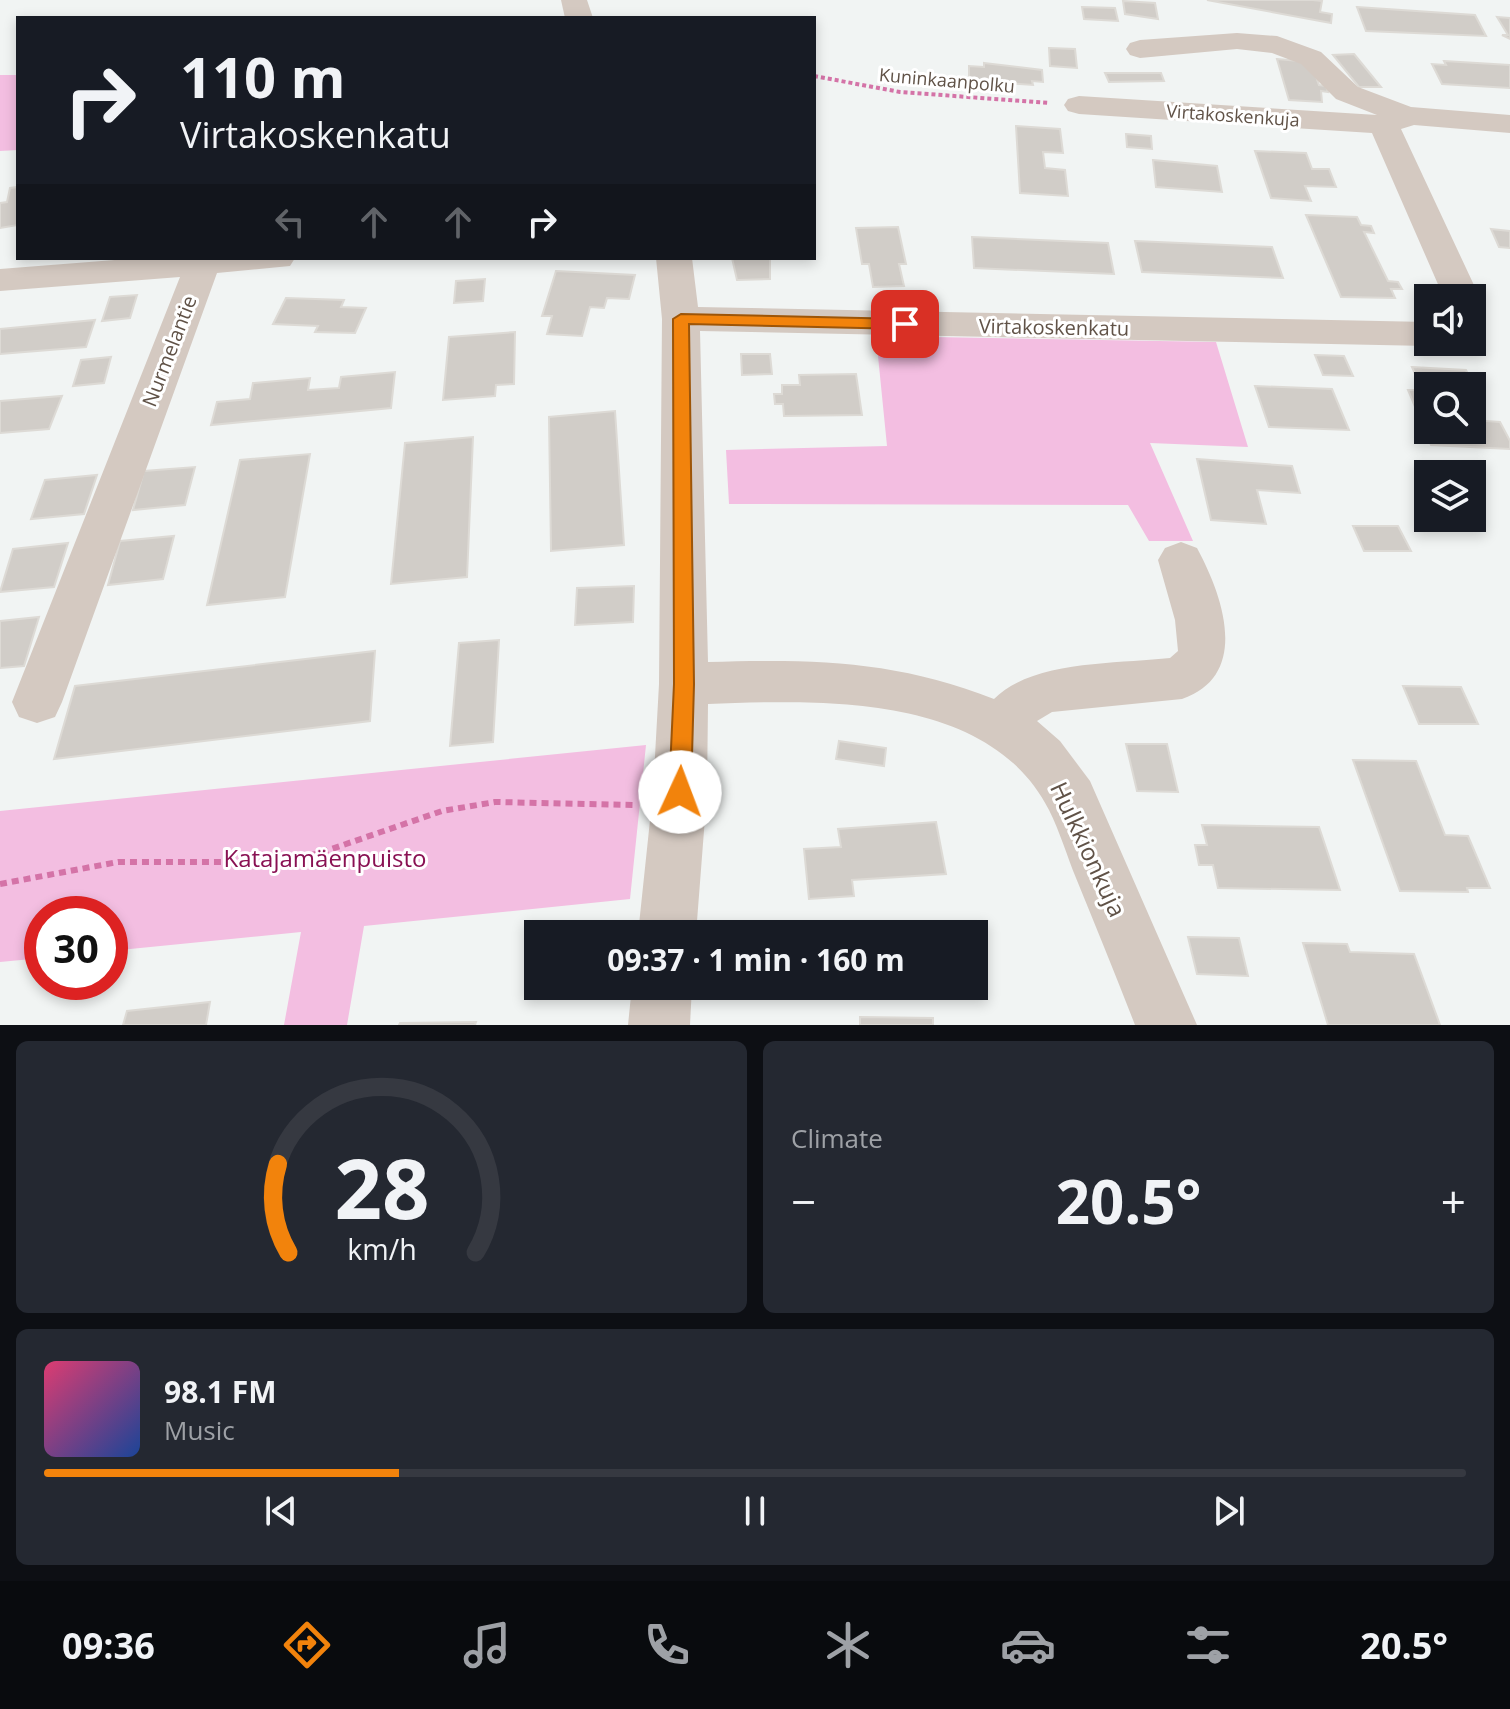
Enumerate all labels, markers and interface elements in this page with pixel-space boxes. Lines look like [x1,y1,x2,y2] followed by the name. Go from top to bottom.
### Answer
[180,38,346,114] text: 110 m
[48,48,152,152] icon: right
[878,62,1016,98] street label: Kuninkaanpolku
[1166,98,1300,132] street label: Virtakoskenkuja
[180,110,451,159] text: Virtakoskenkatu
[268,200,312,244] icon: left
[352,200,396,244] icon: ahead
[436,200,480,244] icon: ahead
[520,200,564,244] icon: right
[1414,284,1486,532] map controls
[1414,284,1486,356] button: sound
[871,290,939,358] pin
[135,292,203,410] street label: Nurmelantie
[883,302,927,346] icon: arrive
[979,312,1129,342] street label: Virtakoskenkatu
[1414,372,1486,444] button: search
[1414,460,1486,532] button: layers
[638,750,722,834] position arrow
[1043,776,1135,922] street label: Hulkkionkuja
[224,841,426,874] park label: Katajamäenpuisto
[24,896,128,1000] speed limit sign: 30
[607,939,905,980] text: 09:37 · 1 min · 160 m
[791,1120,883,1156] text: Climate
[334,1130,429,1243] text: 28
[1056,1160,1201,1242] text: 20.5°
[791,1171,816,1231] text: −
[1441,1171,1466,1231] text: +
[347,1229,416,1268] text: km/h
[164,1371,277,1412] text: 98.1 FM
[164,1412,235,1448] text: Music
[259,1489,303,1533] icon: previous
[733,1489,777,1533] icon: pause
[1207,1489,1251,1533] icon: next
[279,1617,335,1673] icon: directions
[459,1617,515,1673] icon: music
[639,1617,695,1673] icon: phone
[820,1617,876,1673] icon: climate
[1000,1617,1056,1673] icon: car
[1180,1617,1236,1673] icon: filters
[62,1621,155,1670] text: 09:36
[1360,1621,1448,1670] text: 20.5°

